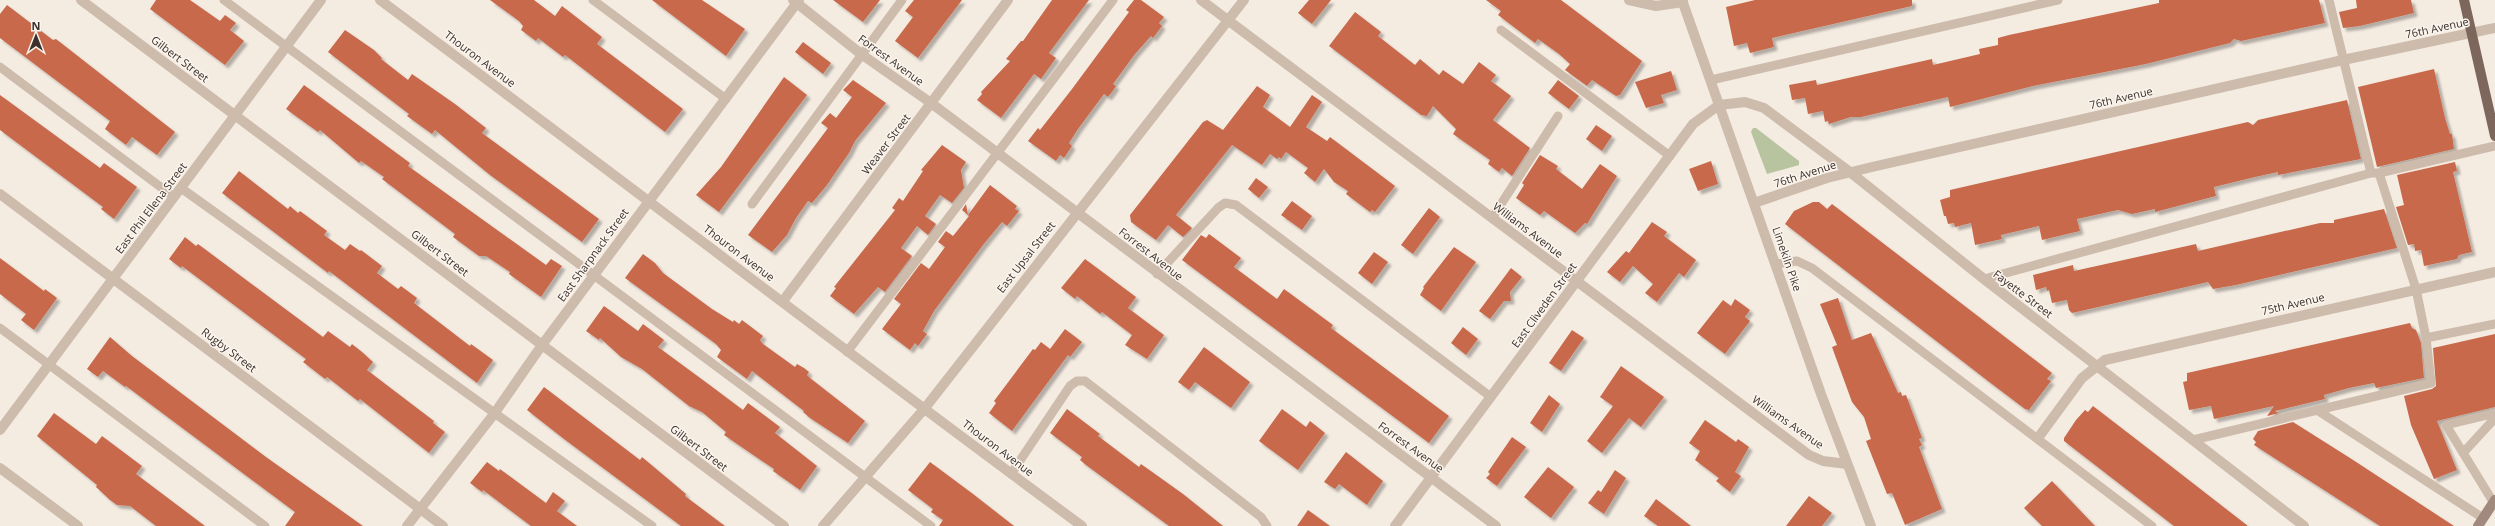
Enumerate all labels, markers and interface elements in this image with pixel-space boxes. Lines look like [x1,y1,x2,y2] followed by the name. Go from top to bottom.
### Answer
[2404,13,2470,42] street label: 76th Avenue
[16,16,56,56] north arrow
[32,18,40,33] text: N
[442,27,519,90] street label: Thouron Avenue
[855,31,927,89] street label: Forrest Avenue
[148,32,212,85] street label: Gilbert Street
[2088,83,2154,112] street label: 76th Avenue
[858,110,913,177] street label: Weaver Street
[1772,156,1838,191] street label: 76th Avenue
[111,159,190,256] street label: East Phil Ellena Street
[1490,198,1566,261] street label: Williams Avenue
[554,205,632,304] street label: East Sharpnack Street
[993,218,1058,295] street label: East Upsal Street
[701,221,778,284] street label: Thouron Avenue
[1116,224,1187,283] street label: Forrest Avenue
[1769,225,1805,293] street label: Limekiln Pike
[408,226,472,279] street label: Gilbert Street
[1508,259,1580,350] street label: East Cliveden Street
[1990,266,2056,321] street label: Fayette Street
[2260,289,2326,318] street label: 75th Avenue
[199,324,260,375] street label: Rugby Street
[1750,391,1827,452] street label: Williams Avenue
[960,416,1037,479] street label: Thouron Avenue
[1375,418,1447,476] street label: Forrest Avenue
[667,421,731,474] street label: Gilbert Street

